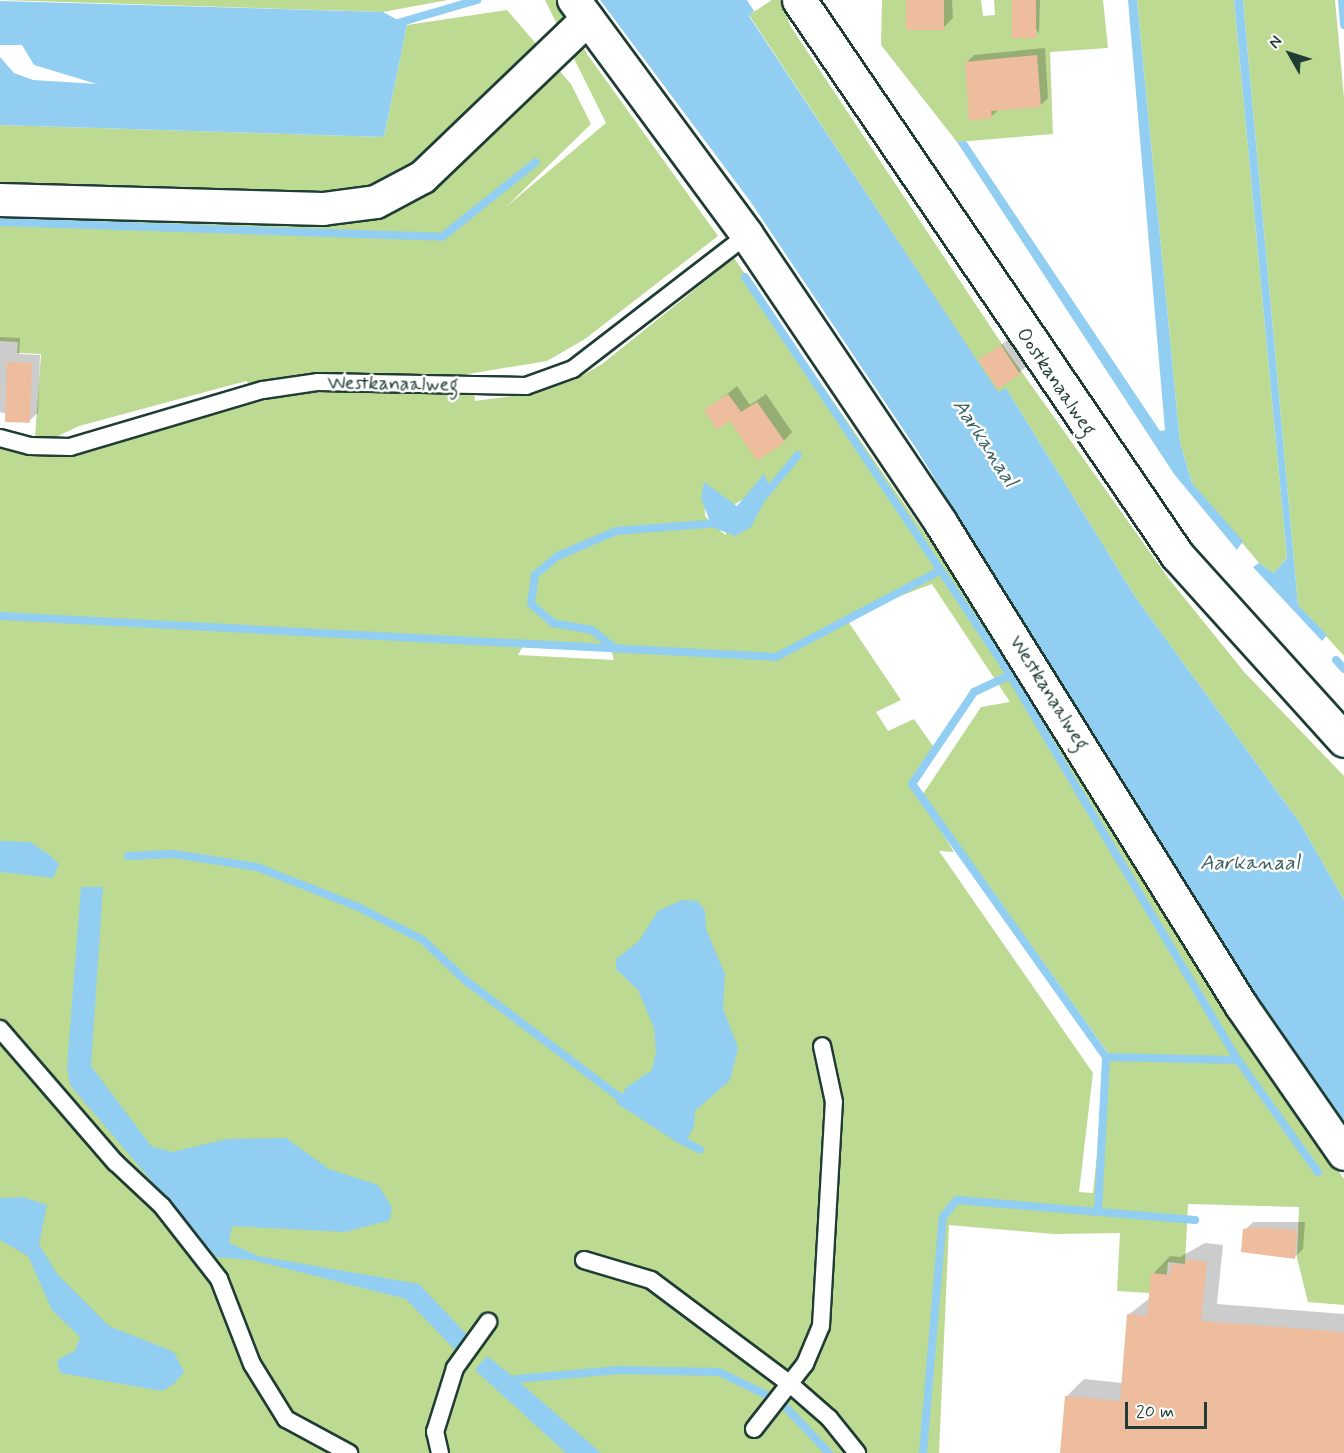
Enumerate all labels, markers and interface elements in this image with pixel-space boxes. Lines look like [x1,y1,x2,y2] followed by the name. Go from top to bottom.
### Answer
[1260,24,1320,84] north arrow
[1264,32,1287,53] text: N
[1011,323,1101,441] street label: Oostkanaalweg
[327,371,459,397] street label: Westkanaalweg
[947,394,1023,492] water label: Aarkanaal
[1004,631,1094,755] street label: Westkanaalweg
[1200,850,1300,876] water label: Aarkanaal
[1128,1390,1210,1428] scale bar
[1136,1400,1174,1424] text: 20 m

